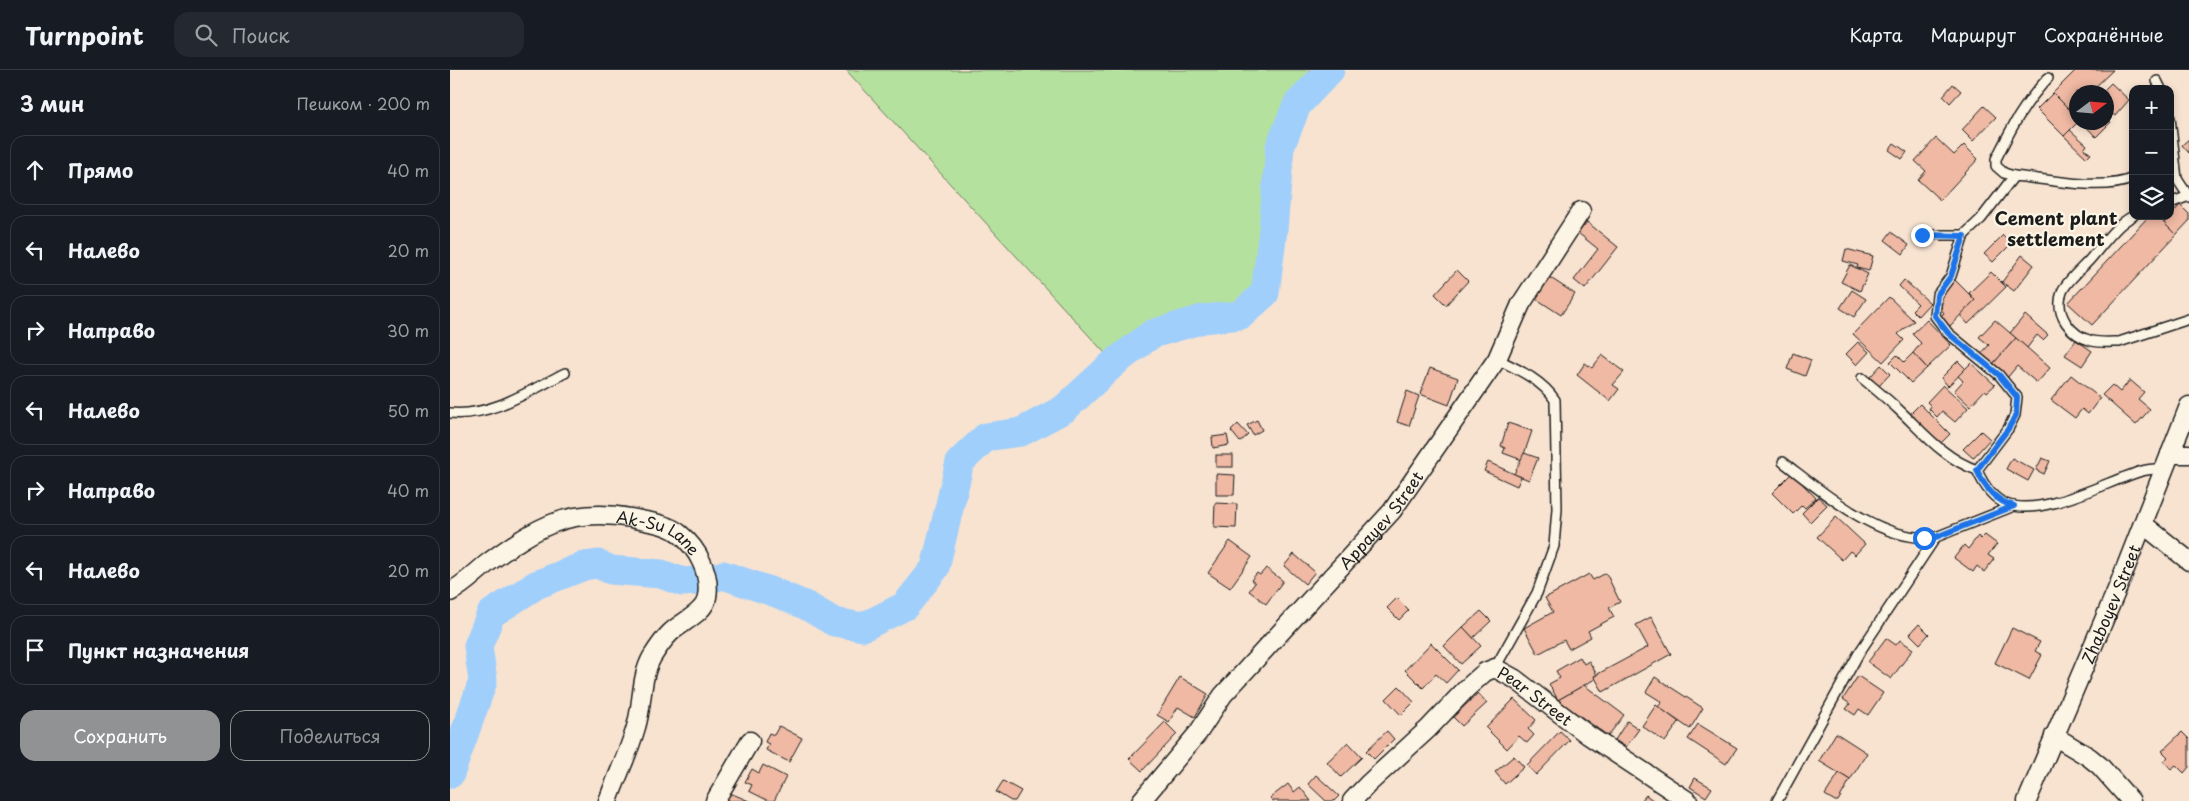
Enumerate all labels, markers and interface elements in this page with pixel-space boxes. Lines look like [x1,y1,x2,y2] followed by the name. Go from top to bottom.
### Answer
[174,12,524,57] search box
[25,17,144,53] text: Turnpoint
[192,21,220,49] icon: search
[232,21,290,49] text: Поиск
[1850,21,1902,48] text: Карта
[1930,21,2016,48] text: Маршрут
[2044,21,2164,48] text: Сохранённые
[2069,85,2114,130] north arrow
[2129,85,2174,220] map controls
[2129,85,2174,130] button: +
[20,87,84,119] text: 3 мин
[296,91,430,115] text: Пешком · 200 m
[2129,130,2174,175] button: −
[21,156,49,184] icon: ahead
[68,156,133,184] text: Прямо
[387,158,429,182] text: 40 m
[2129,175,2174,220] button: layers
[1994,204,2118,252] district label: Cement plant settlement
[1911,224,1934,247] route end
[21,236,49,264] icon: left
[68,236,140,264] text: Налево
[388,238,429,262] text: 20 m
[21,316,49,344] icon: right
[68,316,155,344] text: Направо
[387,318,429,342] text: 30 m
[21,396,49,424] icon: left
[68,396,140,424] text: Налево
[388,398,429,422] text: 50 m
[1333,466,1429,574] street label: Appayev Street
[21,476,49,504] icon: right
[68,476,155,504] text: Направо
[387,478,429,502] text: 40 m
[615,504,706,560] street label: Ak-Su Lane
[1913,527,1936,550] route start
[2075,540,2146,667] street label: Zhaboyev Street
[21,556,49,584] icon: left
[68,556,140,584] text: Налево
[388,558,429,582] text: 20 m
[21,636,49,664] icon: arrive
[68,636,249,664] text: Пункт назначения
[1494,660,1578,731] street label: Pear Street
[20,710,220,761] button: Сохранить
[230,710,430,761] button: Поделиться

